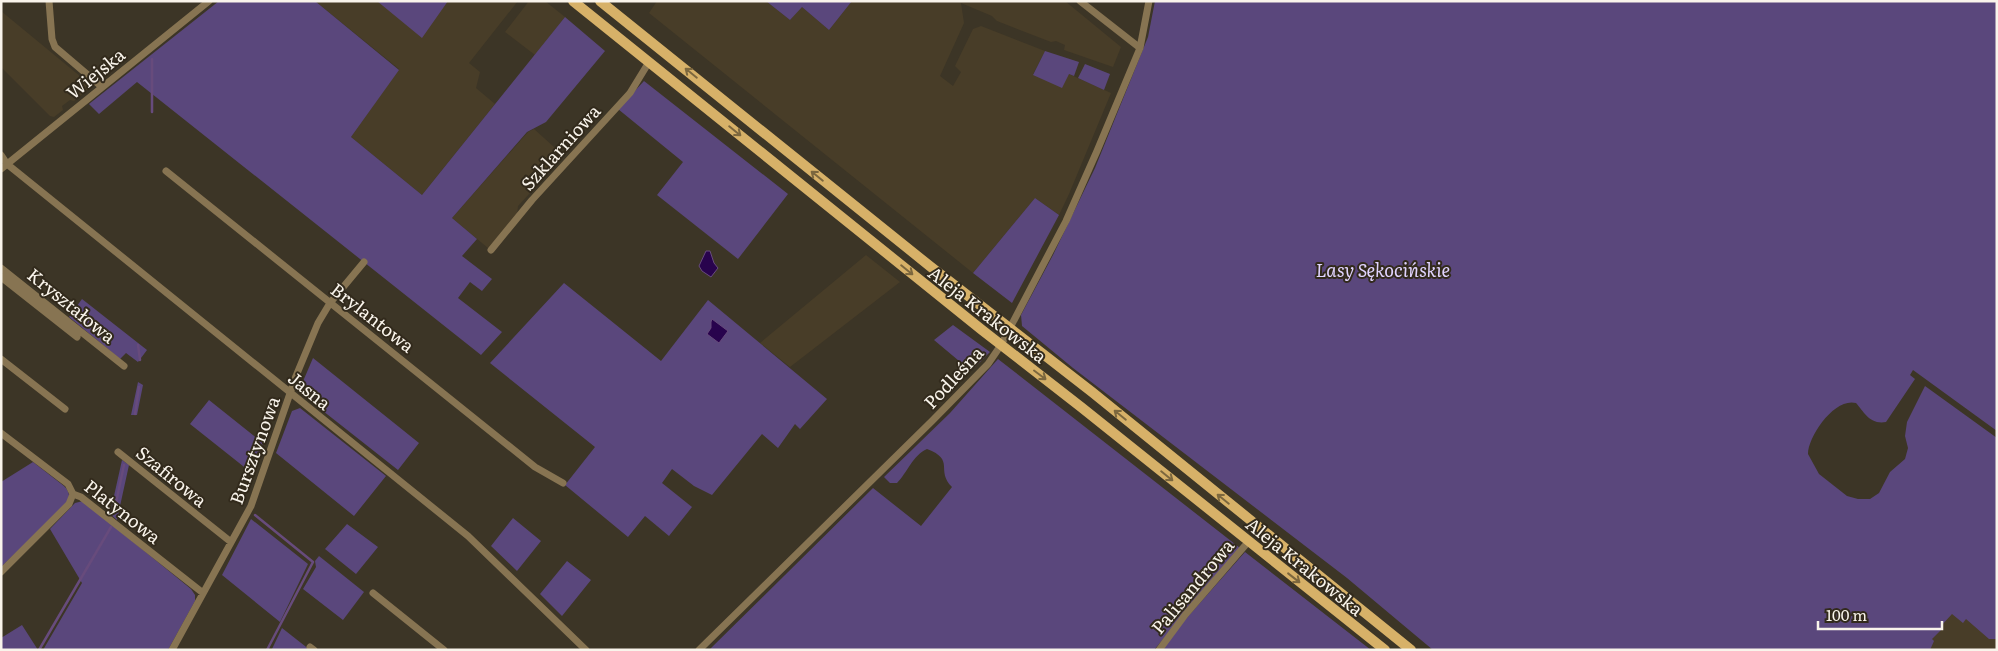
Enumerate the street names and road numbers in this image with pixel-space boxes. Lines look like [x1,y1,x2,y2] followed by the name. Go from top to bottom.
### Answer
[60,41,131,105] street label: Wiejska
[514,98,606,196] street label: Szklarniowa
[923,259,1053,369] street label: Aleja Krakowska
[22,261,122,349] street label: Kryształowa
[325,276,421,359] street label: Brylantowa
[917,339,989,414] street label: Podleśna
[283,364,338,416] street label: Jasna
[222,392,286,508] street label: Bursztynowa
[131,439,213,513] street label: Szafirowa
[79,472,167,550] street label: Platynowa
[1240,510,1370,622] street label: Aleja Krakowska
[1144,532,1240,639] street label: Palisandrowa

